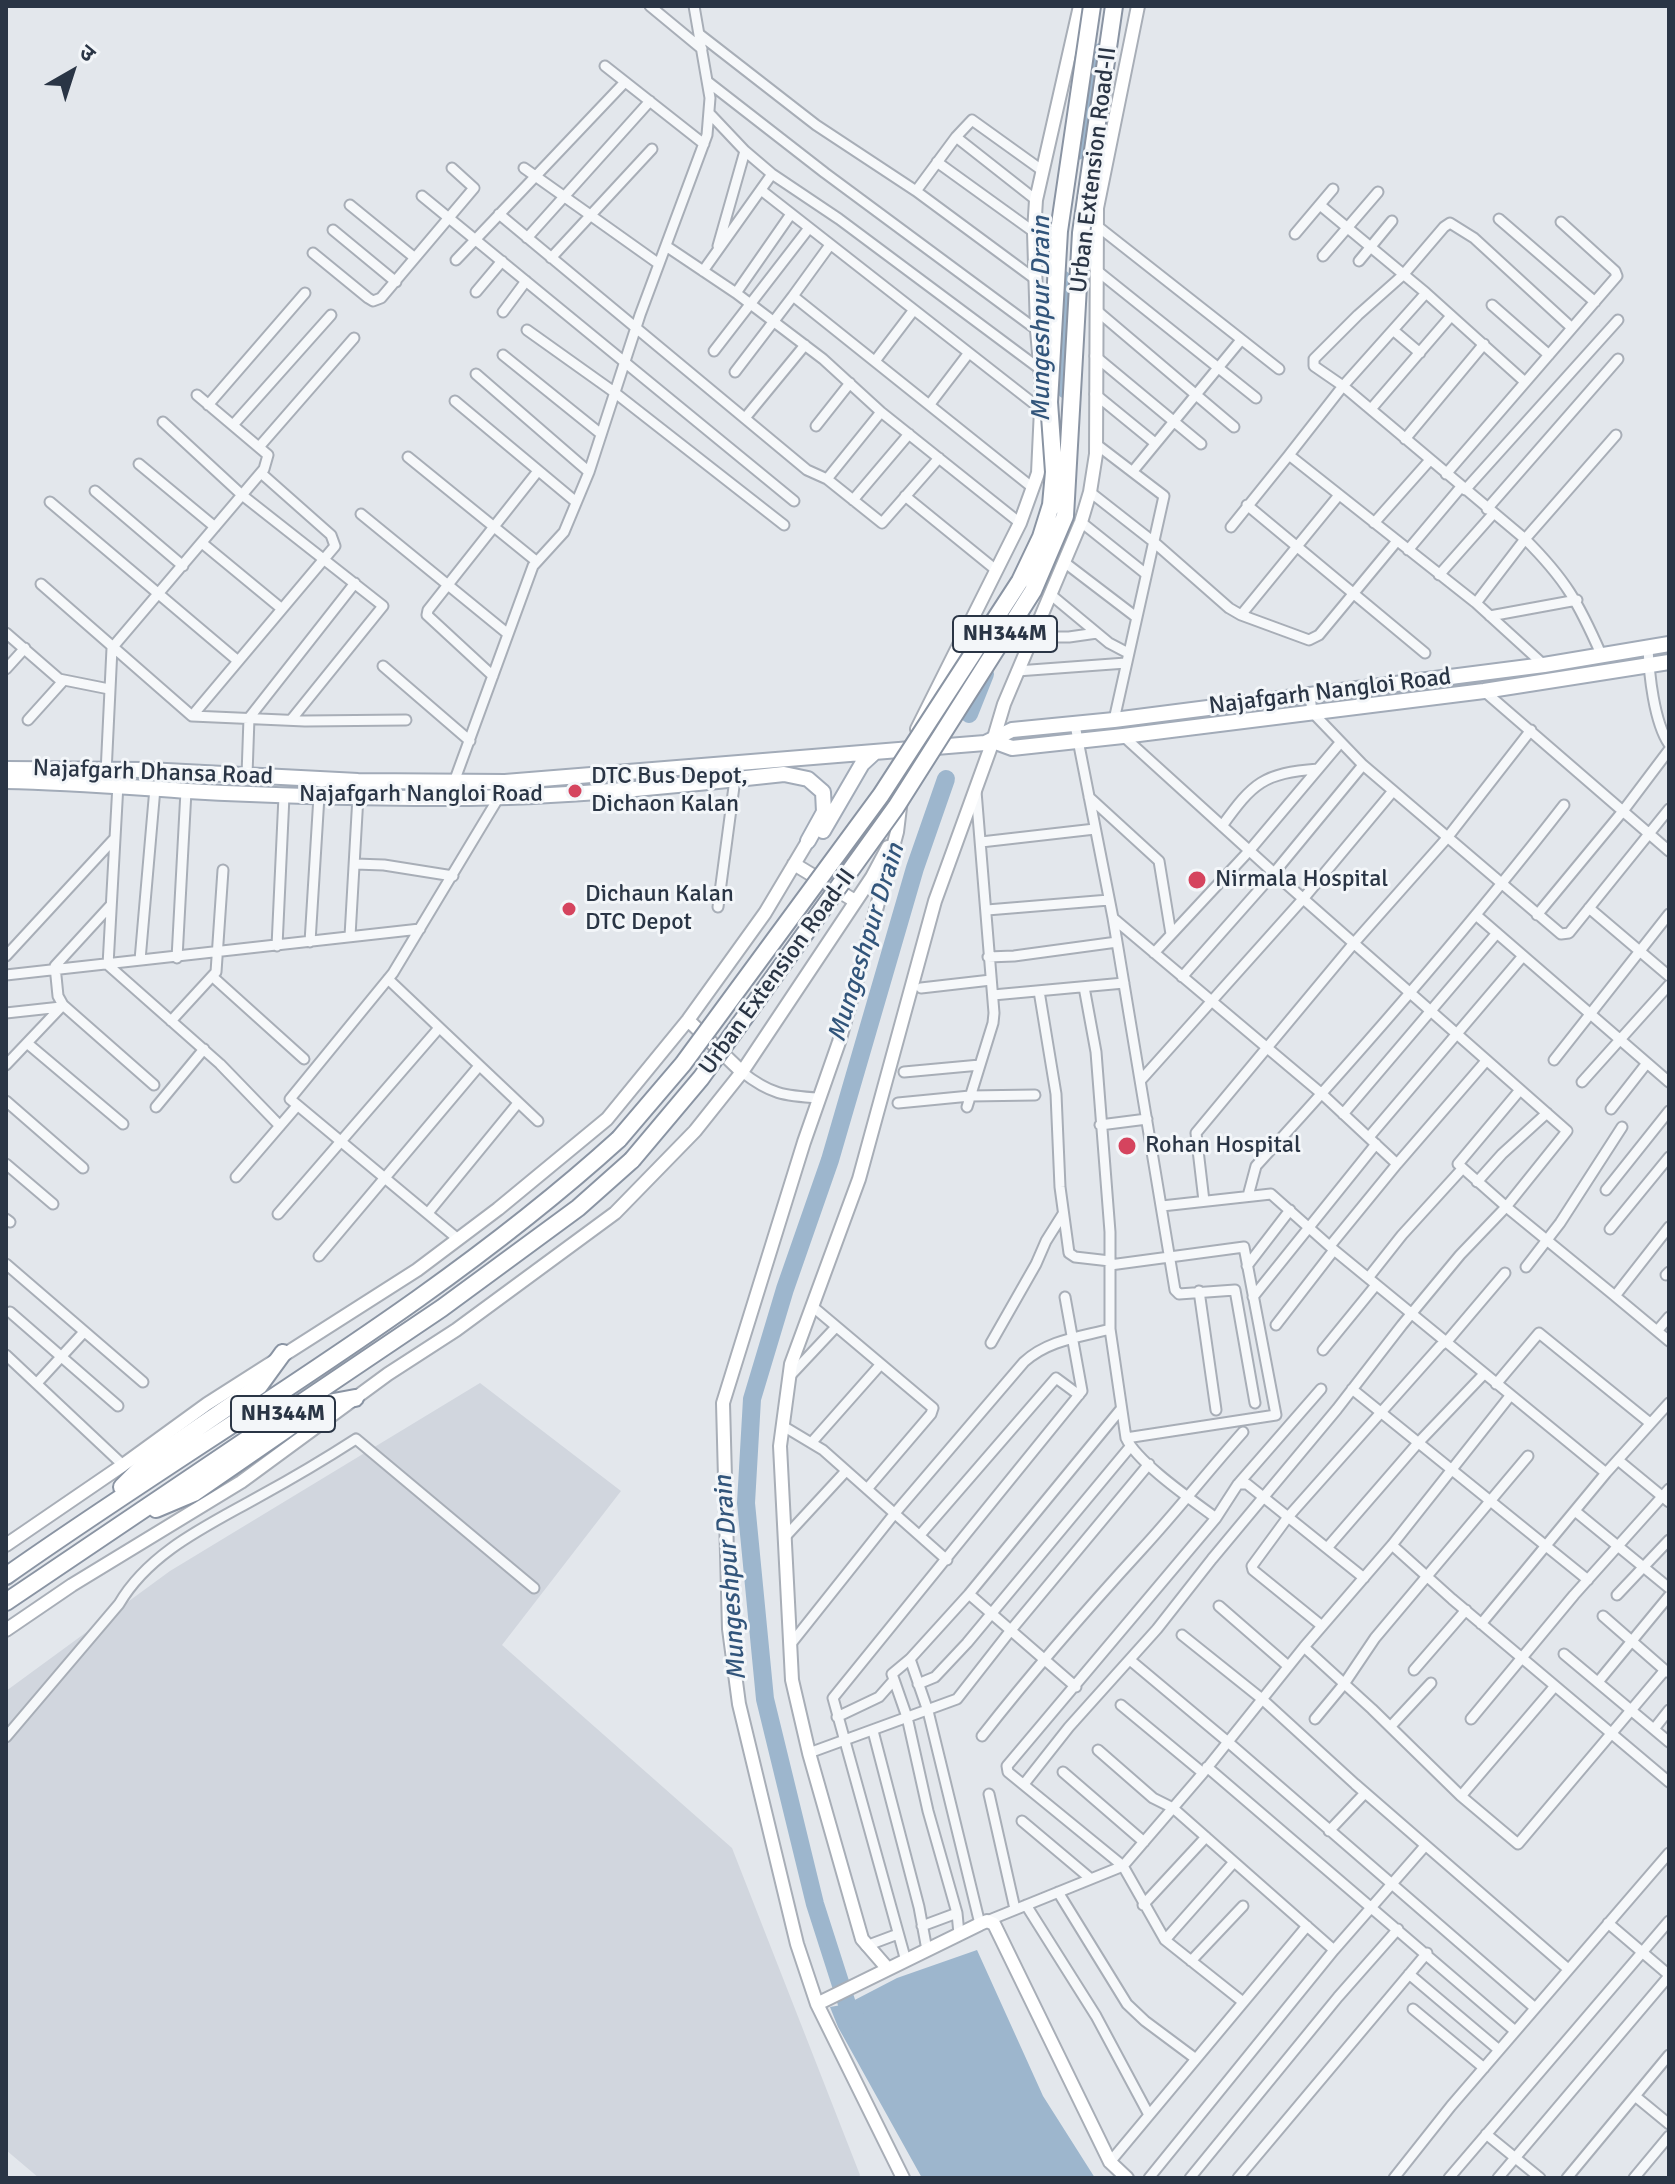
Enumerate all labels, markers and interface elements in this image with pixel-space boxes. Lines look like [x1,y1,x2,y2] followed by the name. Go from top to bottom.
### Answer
[32,32,112,112] north arrow
[74,38,101,68] text: उ
[1065,45,1123,295] street label: Urban Extension Road-II
[1026,216,1058,422] water label: Mungeshpur Drain
[953,616,1057,652] road number: NH344M
[1207,663,1453,721] street label: Najafgarh Nangloi Road
[32,754,274,792] street label: Najafgarh Dhansa Road
[591,763,748,819] place label: DTC Bus Depot, Dichaon Kalan
[299,781,543,809] street label: Najafgarh Nangloi Road
[566,782,584,800] marker: DTC Bus Depot, Dichaon Kalan
[822,840,912,1046] water label: Mungeshpur Drain
[694,863,862,1081] street label: Urban Extension Road-II
[1215,866,1388,894] place label: Nirmala Hospital
[1186,869,1208,891] marker: Nirmala Hospital
[585,881,734,937] place label: Dichaun Kalan DTC Depot
[560,900,578,918] marker: Dichaun Kalan DTC Depot
[1145,1132,1301,1160] place label: Rohan Hospital
[1116,1135,1138,1157] marker: Rohan Hospital
[231,1396,335,1432] road number: NH344M
[708,1474,754,1682] water label: Mungeshpur Drain

